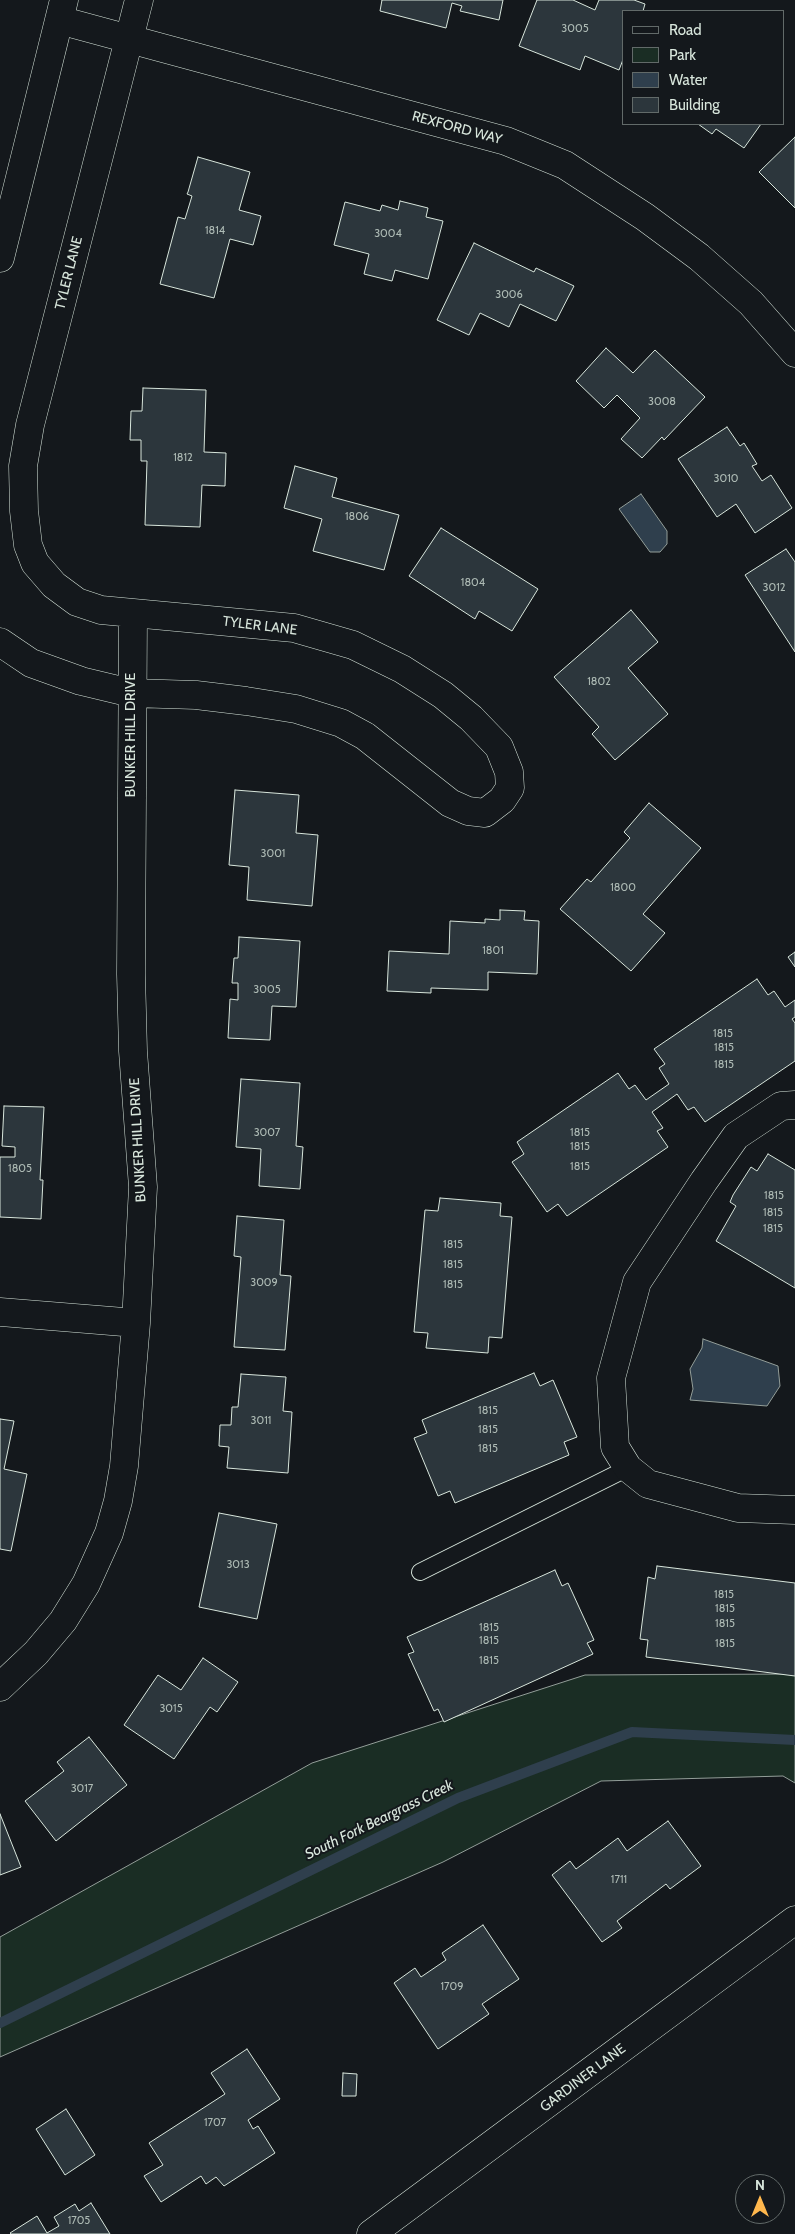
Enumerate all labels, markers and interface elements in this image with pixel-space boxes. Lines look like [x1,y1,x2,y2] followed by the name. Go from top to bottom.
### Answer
[622,10,785,125] legend
[669,21,702,39] text: Road
[561,22,589,36] house number: 3005
[669,46,696,64] text: Park
[669,71,707,89] text: Water
[669,96,720,114] text: Building
[410,108,504,148] street label: REXFORD WAY
[205,224,225,238] house number: 1814
[374,227,402,241] house number: 3004
[52,235,86,311] street label: TYLER LANE
[495,288,523,302] house number: 3006
[648,395,676,409] house number: 3008
[173,451,193,465] house number: 1812
[714,472,738,486] house number: 3010
[345,510,369,524] house number: 1806
[461,576,485,590] house number: 1804
[763,581,785,595] house number: 3012
[222,613,298,639] street label: TYLER LANE
[123,673,139,797] street label: BUNKER HILL DRIVE
[587,675,611,689] house number: 1802
[261,847,285,861] house number: 3001
[610,881,636,895] house number: 1800
[482,944,504,958] house number: 1801
[253,983,281,997] house number: 3005
[713,1027,733,1041] house number: 1815
[714,1041,734,1055] house number: 1815
[714,1058,734,1072] house number: 1815
[126,1077,150,1203] street label: BUNKER HILL DRIVE
[254,1126,280,1140] house number: 3007
[570,1126,590,1140] house number: 1815
[570,1140,590,1154] house number: 1815
[570,1160,590,1174] house number: 1815
[8,1162,32,1176] house number: 1805
[764,1189,784,1203] house number: 1815
[763,1206,783,1220] house number: 1815
[763,1222,783,1236] house number: 1815
[443,1238,463,1252] house number: 1815
[443,1258,463,1272] house number: 1815
[250,1276,278,1290] house number: 3009
[443,1278,463,1292] house number: 1815
[478,1404,498,1418] house number: 1815
[251,1414,271,1428] house number: 3011
[478,1423,498,1437] house number: 1815
[478,1442,498,1456] house number: 1815
[226,1558,250,1572] house number: 3013
[714,1588,734,1602] house number: 1815
[715,1602,735,1616] house number: 1815
[715,1617,735,1631] house number: 1815
[479,1621,499,1635] house number: 1815
[479,1634,499,1648] house number: 1815
[715,1637,735,1651] house number: 1815
[479,1654,499,1668] house number: 1815
[159,1702,183,1716] house number: 3015
[302,1776,456,1864] water label: South Fork Beargrass Creek
[71,1782,93,1796] house number: 3017
[611,1873,627,1887] house number: 1711
[441,1980,463,1994] house number: 1709
[537,2040,629,2116] street label: GARDINER LANE
[204,2116,226,2130] house number: 1707
[735,2174,785,2224] north arrow
[755,2176,765,2194] text: N
[68,2214,90,2228] house number: 1705

